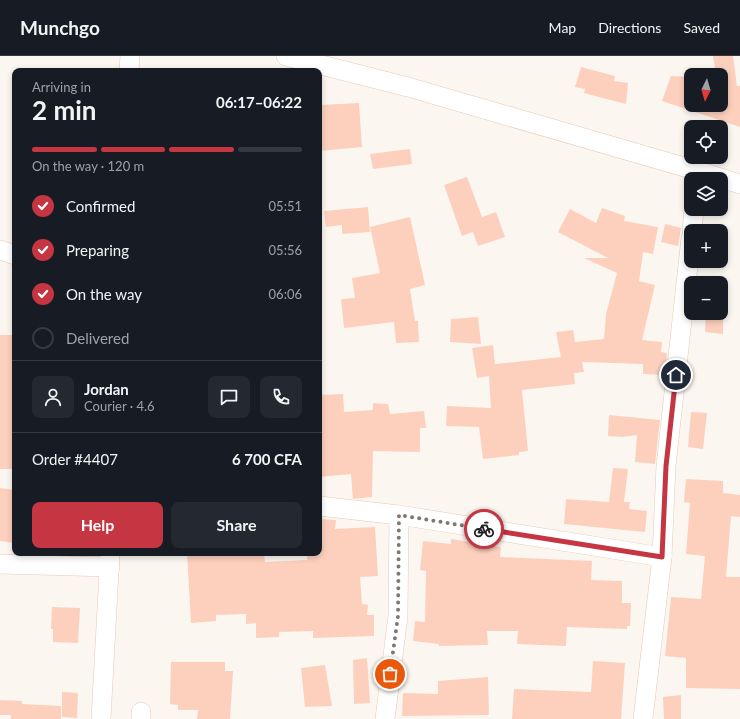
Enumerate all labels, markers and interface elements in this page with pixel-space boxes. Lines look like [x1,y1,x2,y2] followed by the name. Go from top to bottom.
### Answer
[20,16,100,39] text: Munchgo
[549,19,576,36] text: Map
[598,19,661,36] text: Directions
[683,19,720,36] text: Saved
[684,68,728,112] north arrow
[684,68,728,320] map controls
[32,79,91,95] text: Arriving in
[216,93,302,111] text: 06:17–06:22
[32,94,96,126] text: 2 min
[684,120,728,164] button: locate
[32,158,144,174] text: On the way · 120 m
[684,172,728,216] button: layers
[32,195,54,217] icon: check
[66,197,135,215] text: Confirmed
[269,198,302,214] text: 05:51
[684,224,728,268] button: +
[32,239,54,261] icon: check
[66,241,129,259] text: Preparing
[269,242,302,258] text: 05:56
[684,276,728,320] button: −
[32,283,54,305] icon: check
[66,285,142,303] text: On the way
[269,286,302,302] text: 06:06
[66,329,129,347] text: Delivered
[659,358,693,392] pin
[665,364,687,386] icon: home
[32,376,74,418] button: person
[208,376,250,418] button: chat
[260,376,302,418] button: phone
[84,380,129,398] text: Jordan
[84,398,155,414] text: Courier · 4.6
[32,450,118,468] text: Order #4407
[232,450,302,468] text: 6 700 CFA
[32,502,163,548] button: Help
[171,502,302,548] button: Share
[464,509,504,549] courier
[473,518,495,540] icon: bike
[373,657,407,691] pin
[379,663,401,685] icon: bag

